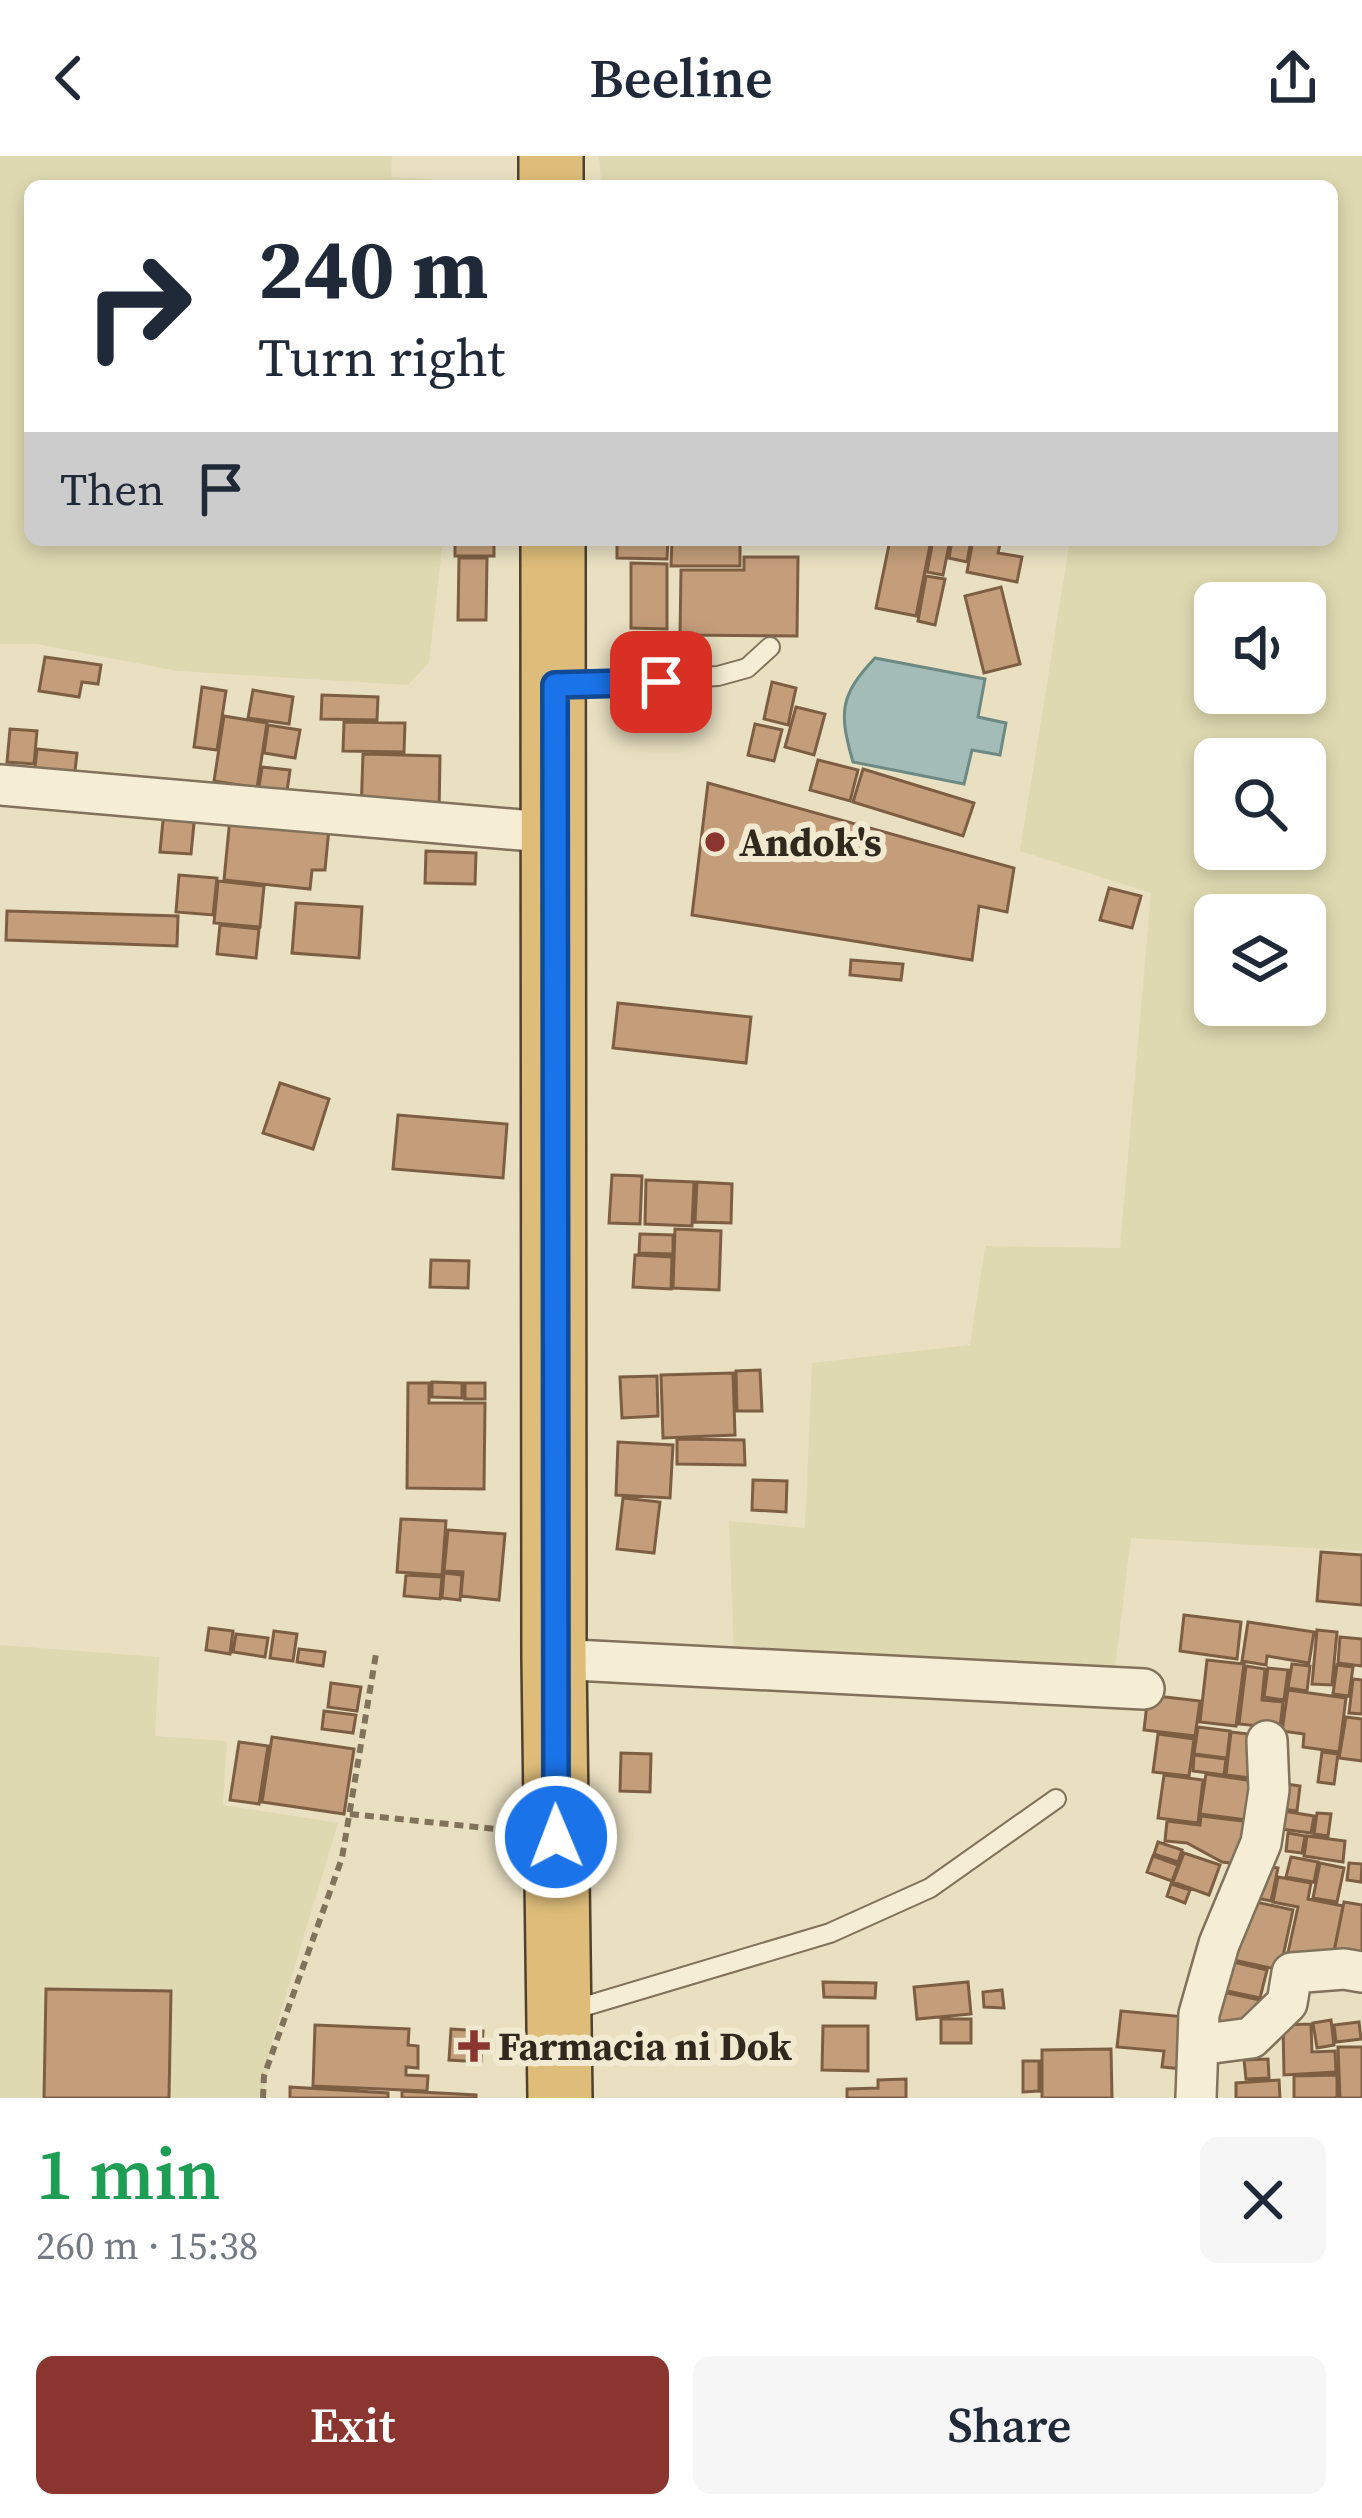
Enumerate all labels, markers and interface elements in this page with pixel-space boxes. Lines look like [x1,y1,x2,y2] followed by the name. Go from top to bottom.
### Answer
[589,41,773,115] text: Beeline
[36,45,102,111] icon: back
[1260,45,1326,111] icon: share
[258,211,489,326] text: 240 m
[60,228,216,384] icon: right
[258,320,505,394] text: Turn right
[188,456,254,522] icon: arrive
[60,458,164,520] text: Then
[1194,582,1326,1026] map controls
[1194,582,1326,714] button: sound
[610,631,712,733] pin
[628,649,694,715] icon: arrive
[1194,738,1326,870] button: search
[739,816,882,869] place label: Andok's
[702,829,728,855] marker: Andok's
[1194,894,1326,1026] button: layers
[493,1774,619,1900] position arrow
[498,2020,793,2073] place label: Farmacia ni Dok
[461,2033,487,2059] marker: Farmacia ni Dok
[36,2124,221,2223] text: 1 min
[1200,2137,1326,2263] button: close
[36,2219,258,2272] text: 260 m · 15:38
[36,2356,669,2494] button: Exit
[693,2356,1326,2494] button: Share

